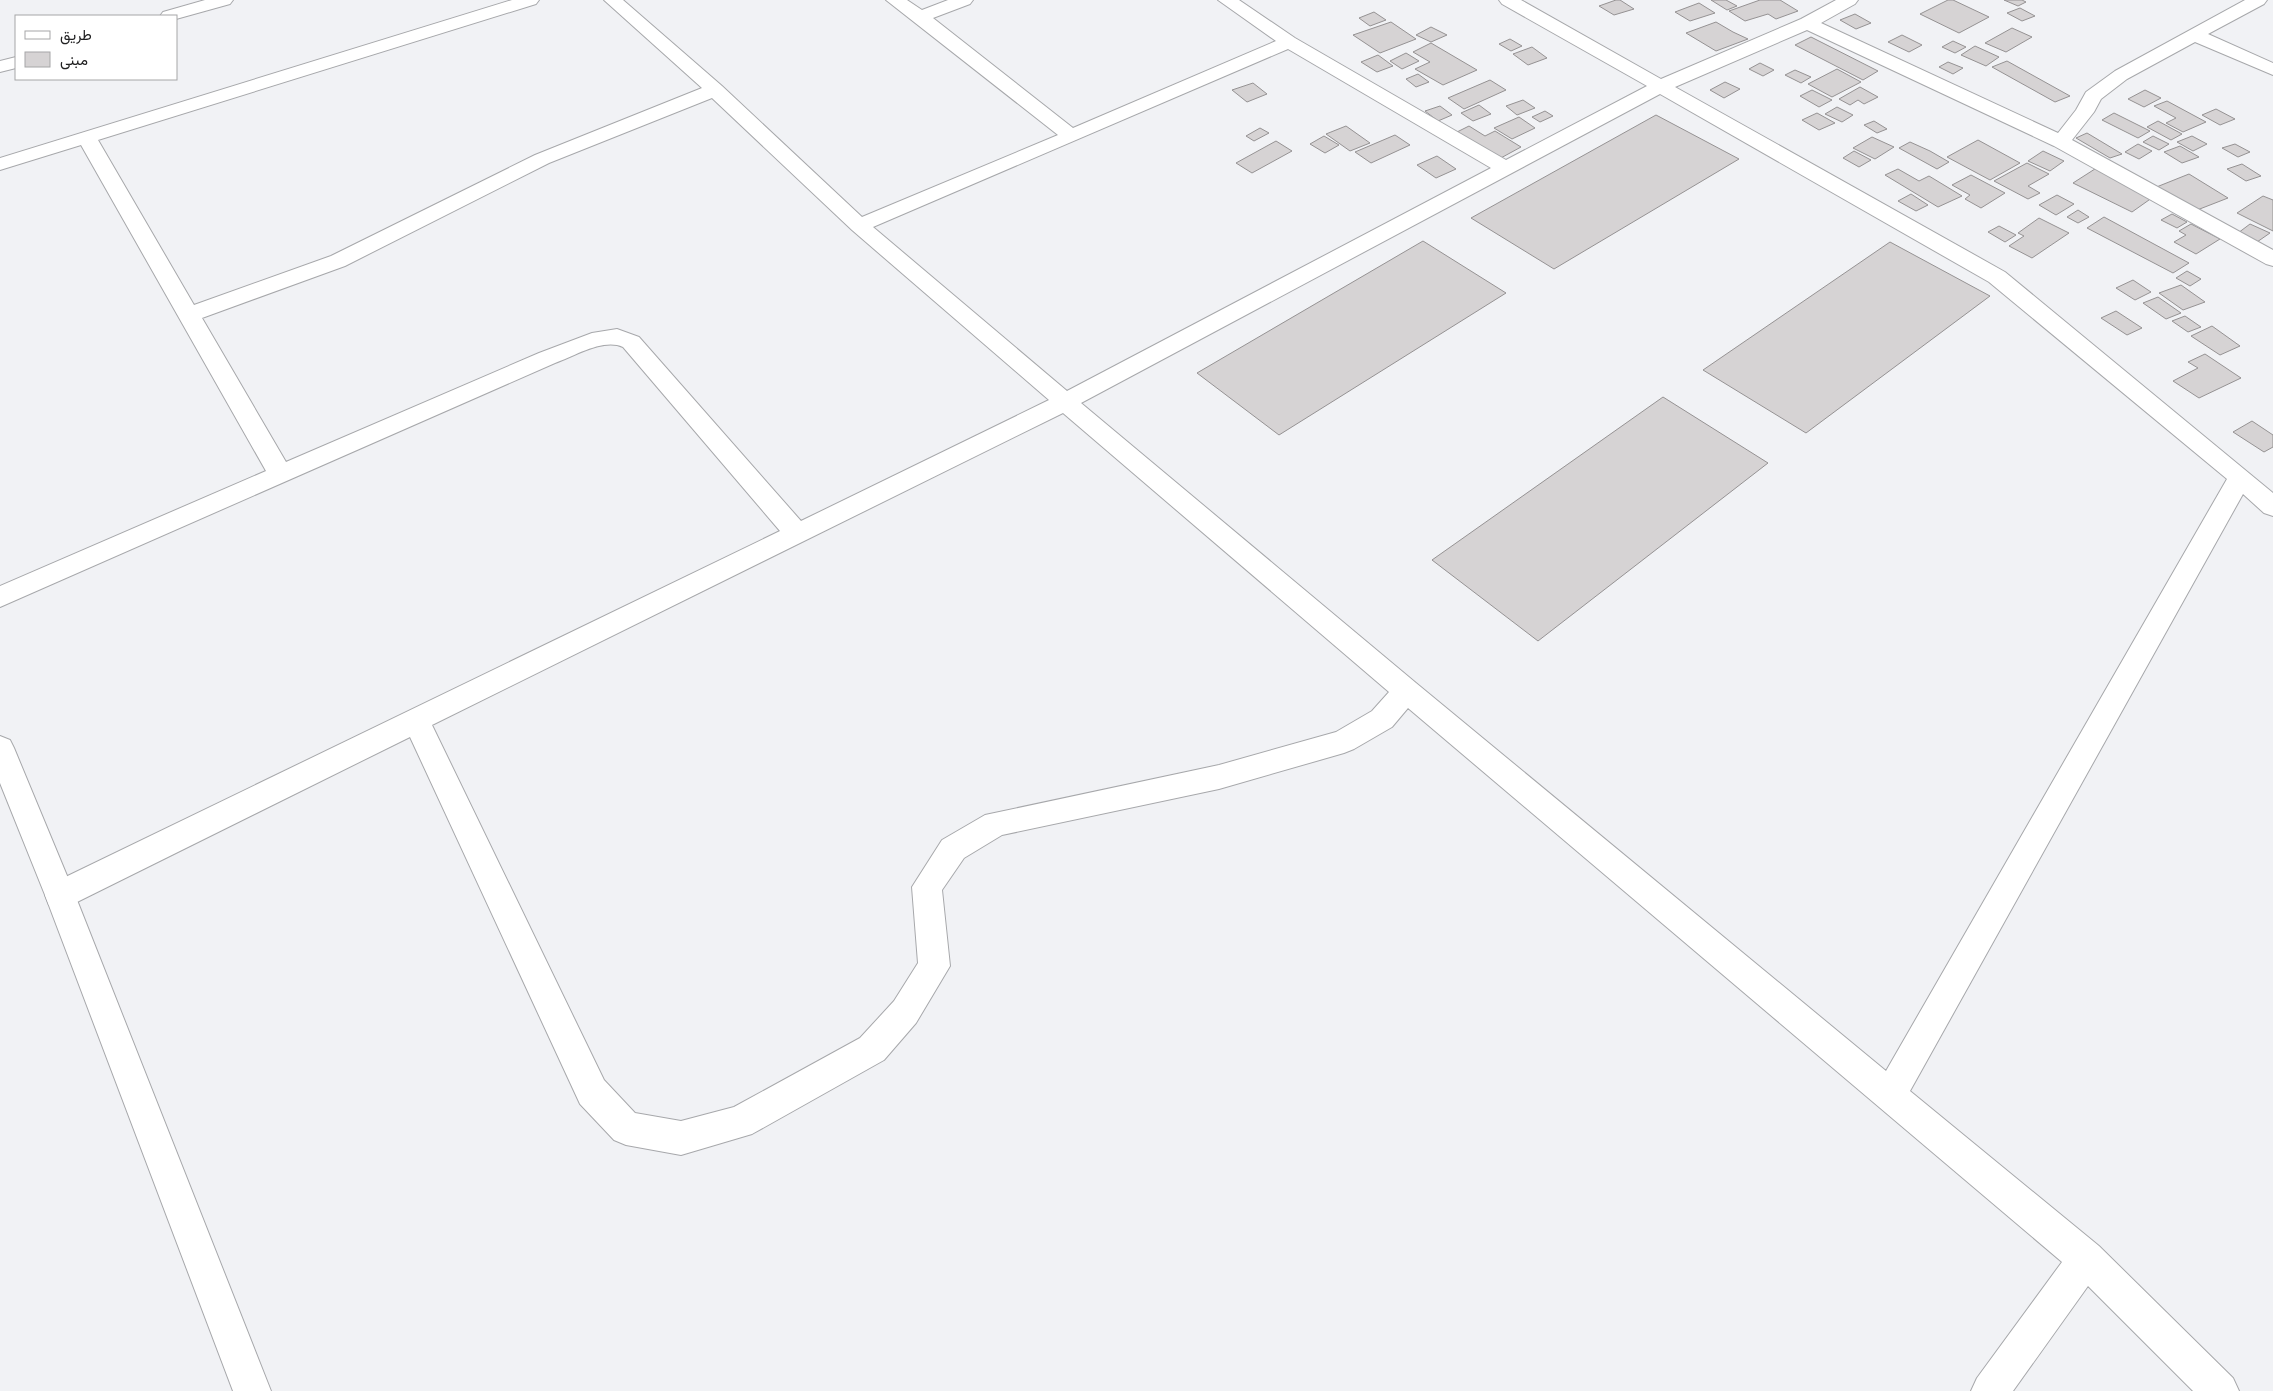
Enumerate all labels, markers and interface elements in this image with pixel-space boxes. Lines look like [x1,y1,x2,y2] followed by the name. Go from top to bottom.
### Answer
[15,15,178,80] legend
[60,25,92,45] text: طريق
[60,50,88,70] text: مبنى

